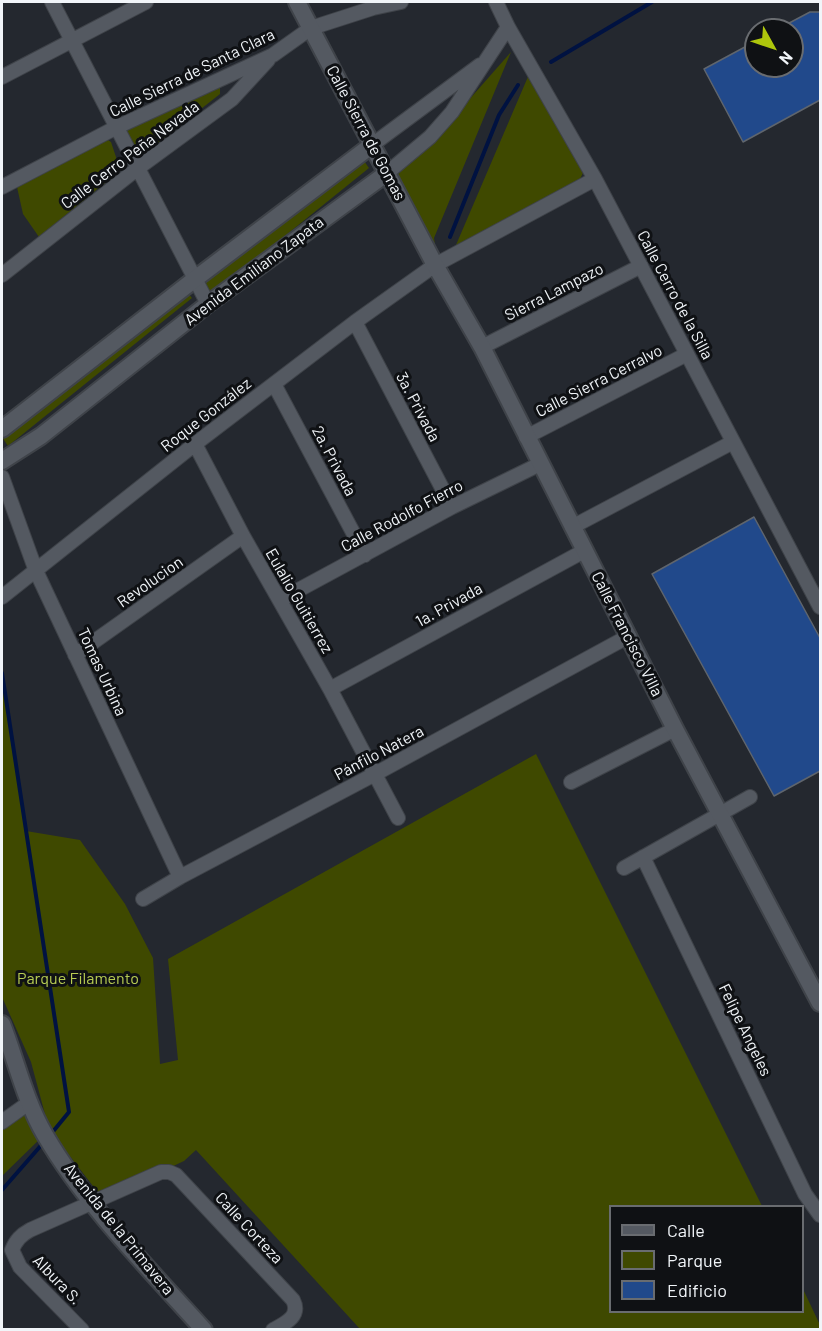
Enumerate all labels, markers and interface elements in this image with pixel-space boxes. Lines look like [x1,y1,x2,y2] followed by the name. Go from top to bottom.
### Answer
[744,18,804,78] north arrow
[106,25,278,121] street label: Calle Sierra de Santa Clara
[776,48,797,69] text: N
[322,62,410,204] street label: Calle Sierra de Gomas
[57,97,203,213] street label: Calle Cerro Peña Nevada
[181,212,327,330] street label: Avenida Emiliano Zapata
[633,227,717,363] street label: Calle Cerro de la Silla
[501,259,607,325] street label: Sierra Lampazo
[532,341,666,421] street label: Calle Sierra Cerralvo
[392,369,444,445] street label: 3a. Privada
[157,374,255,456] street label: Roque González
[308,423,360,499] street label: 2a. Privada
[338,476,466,556] street label: Calle Rodolfo Fierro
[261,545,337,657] street label: Eulalio Guitierrez
[113,552,187,612] street label: Revolucion
[587,568,667,700] street label: Calle Francisco Villa
[412,579,486,631] street label: 1a. Privada
[73,625,131,719] street label: Tomas Urbina
[331,721,427,785] street label: Pánfilo Natera
[17,969,139,989] park label: Parque Filamento
[714,981,776,1079] street label: Felipe Angeles
[60,1159,178,1299] street label: Avenida de la Primavera
[211,1188,287,1268] street label: Calle Corteza
[609,1205,804,1313] legend
[667,1219,705,1241] text: Calle
[667,1249,722,1271] text: Parque
[29,1251,85,1309] street label: Albura S.
[667,1279,727,1301] text: Edificio

